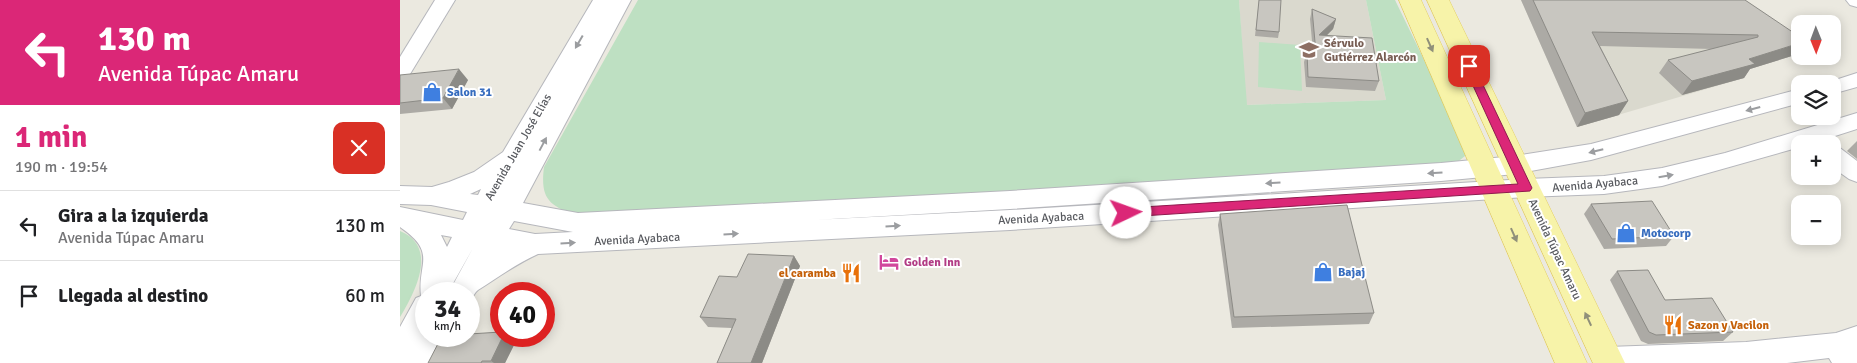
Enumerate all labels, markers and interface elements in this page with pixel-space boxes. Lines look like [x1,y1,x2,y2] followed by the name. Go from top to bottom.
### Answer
[1791,15,1841,65] north arrow
[1791,15,1841,245] map controls
[98,17,191,60] text: 130 m
[15,20,80,85] icon: left
[574,36,583,49] one-way arrow
[1324,36,1417,65] place label: Sérvulo Gutiérrez Alarcón
[1427,38,1435,52] one-way arrow
[1298,39,1320,61] school or university icon: Sérvulo Gutiérrez Alarcón
[1448,45,1490,87] pin
[1455,52,1483,80] icon: arrive
[98,60,299,87] text: Avenida Túpac Amaru
[1791,75,1841,125] button: layers
[421,81,443,103] shop icon: Salon 31
[447,85,492,100] place label: Salon 31
[482,91,555,203] street label: Avenida Juan José Elías
[1745,105,1760,113] one-way arrow
[15,119,87,156] text: 1 min
[333,122,385,174] button: close
[1791,135,1841,185] button: +
[539,137,548,151] one-way arrow
[1588,147,1604,155] one-way arrow
[15,157,108,177] text: 190 m · 19:54
[1427,169,1443,177] one-way arrow
[1658,171,1674,179] one-way arrow
[1551,173,1639,196] street label: Avenida Ayabaca
[1265,180,1281,188] one-way arrow
[1099,186,1151,238] position arrow
[1791,195,1841,245] button: −
[1525,196,1585,302] street label: Avenida Túpac Amaru
[58,204,208,228] text: Gira a la izquierda
[998,209,1084,228] street label: Avenida Ayabaca
[15,212,43,240] icon: left
[335,214,385,238] text: 130 m
[885,221,901,229] one-way arrow
[1615,222,1637,244] shop icon: Motocorp
[1641,226,1692,241] place label: Motocorp
[58,228,204,248] text: Avenida Túpac Amaru
[1510,228,1518,242] one-way arrow
[594,230,680,249] street label: Avenida Ayabaca
[723,230,739,238] one-way arrow
[561,238,577,246] one-way arrow
[878,251,900,273] hotel icon: Golden Inn
[904,255,961,270] place label: Golden Inn
[1312,261,1334,283] shop icon: Bajaj
[840,262,862,284] restaurant icon: el caramba
[1338,265,1365,280] place label: Bajaj
[779,266,836,281] place label: el caramba
[15,282,43,310] icon: arrive
[490,282,555,347] speed limit sign: 40
[58,284,208,308] text: Llegada al destino
[345,284,385,308] text: 60 m
[434,293,461,324] text: 34
[1584,312,1592,326] one-way arrow
[1662,314,1684,336] restaurant icon: Sazon y Vacilon
[1688,318,1769,333] place label: Sazon y Vacilon
[434,319,461,334] text: km/h

